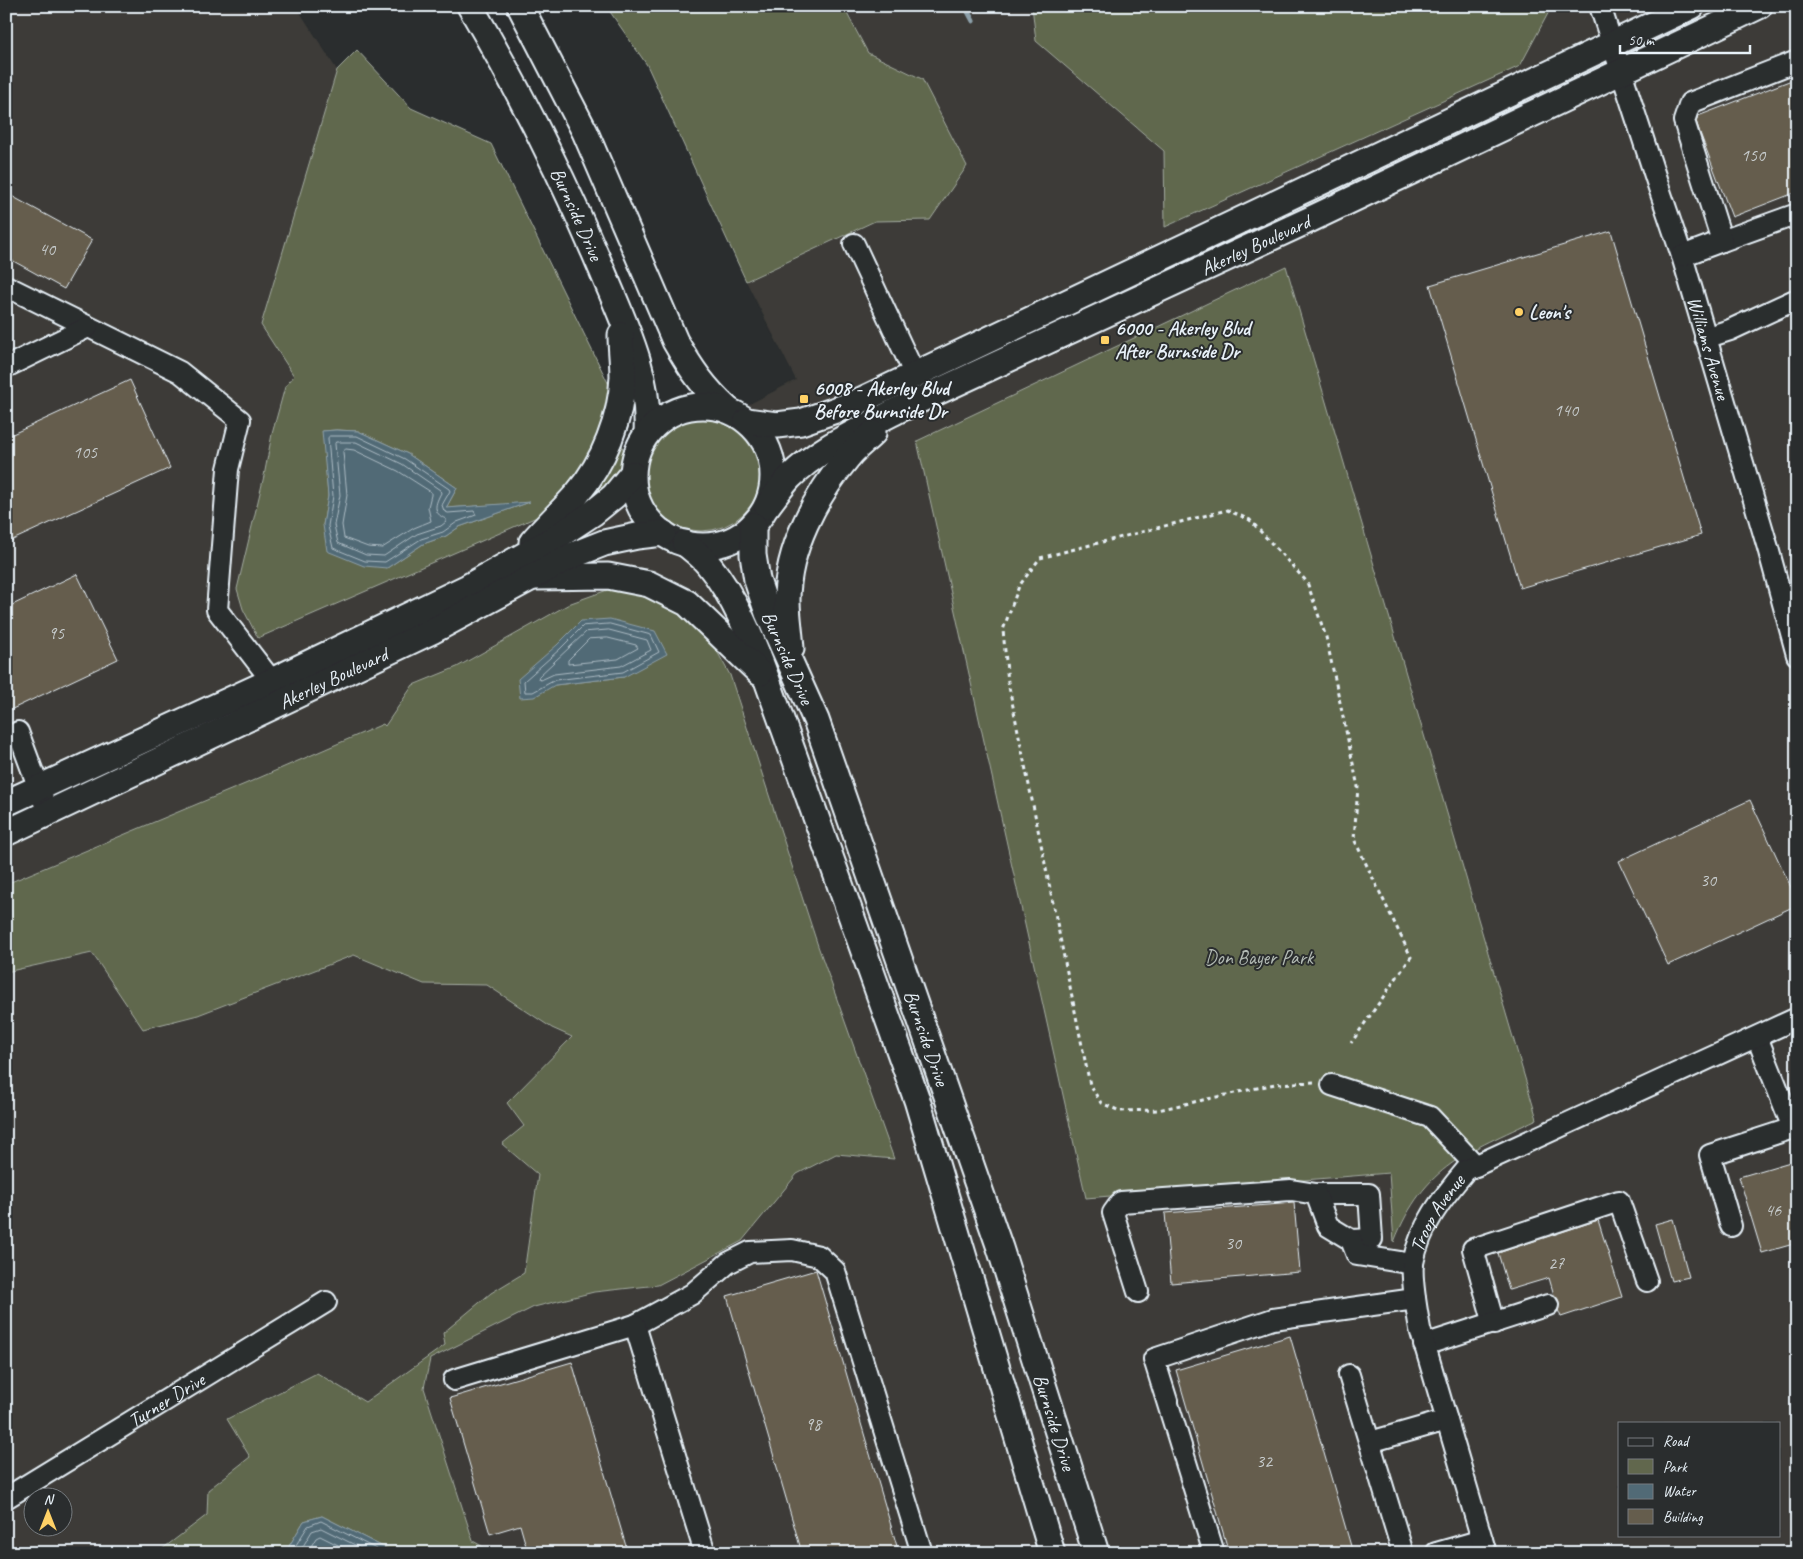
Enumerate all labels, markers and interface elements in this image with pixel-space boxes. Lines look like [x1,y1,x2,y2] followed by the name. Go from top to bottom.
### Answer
[1620,22,1750,54] scale bar
[1628,31,1655,50] text: 50 m
[1741,144,1767,166] house number: 150
[545,164,609,266] street label: Burnside Drive
[1197,208,1317,281] street label: Akerley Boulevard
[39,238,57,260] house number: 40
[1682,294,1736,404] street label: Williams Avenue
[1529,300,1572,325] place label: Leon's
[1513,306,1525,318] marker: Leon's
[1115,316,1254,364] place label: 6000 - Akerley Blvd After Burnside Dr
[1099,334,1111,346] marker: 6000 - Akerley Blvd After Burnside Dr
[814,376,953,424] place label: 6008 - Akerley Blvd Before Burnside Dr
[798,393,810,405] marker: 6008 - Akerley Blvd Before Burnside Dr
[1554,399,1580,421] house number: 140
[73,441,98,463] house number: 105
[756,607,820,710] street label: Burnside Drive
[48,622,65,644] house number: 95
[275,641,395,715] street label: Akerley Boulevard
[1700,869,1718,891] house number: 30
[1205,945,1315,970] park label: Don Bayer Park
[898,987,955,1091] street label: Burnside Drive
[1404,1168,1471,1255] street label: Troop Avenue
[1765,1199,1782,1221] house number: 46
[1225,1232,1243,1254] house number: 30
[1548,1252,1565,1274] house number: 27
[124,1366,211,1433] street label: Turner Drive
[1027,1371,1082,1475] street label: Burnside Drive
[805,1413,823,1435] house number: 98
[1618,1422,1780,1536] legend
[1663,1432,1690,1451] text: Road
[1256,1450,1274,1472] house number: 32
[1663,1458,1688,1477] text: Park
[1663,1482,1697,1501] text: Water
[22,1486,72,1536] north arrow
[44,1491,55,1508] text: N
[1663,1508,1703,1527] text: Building

